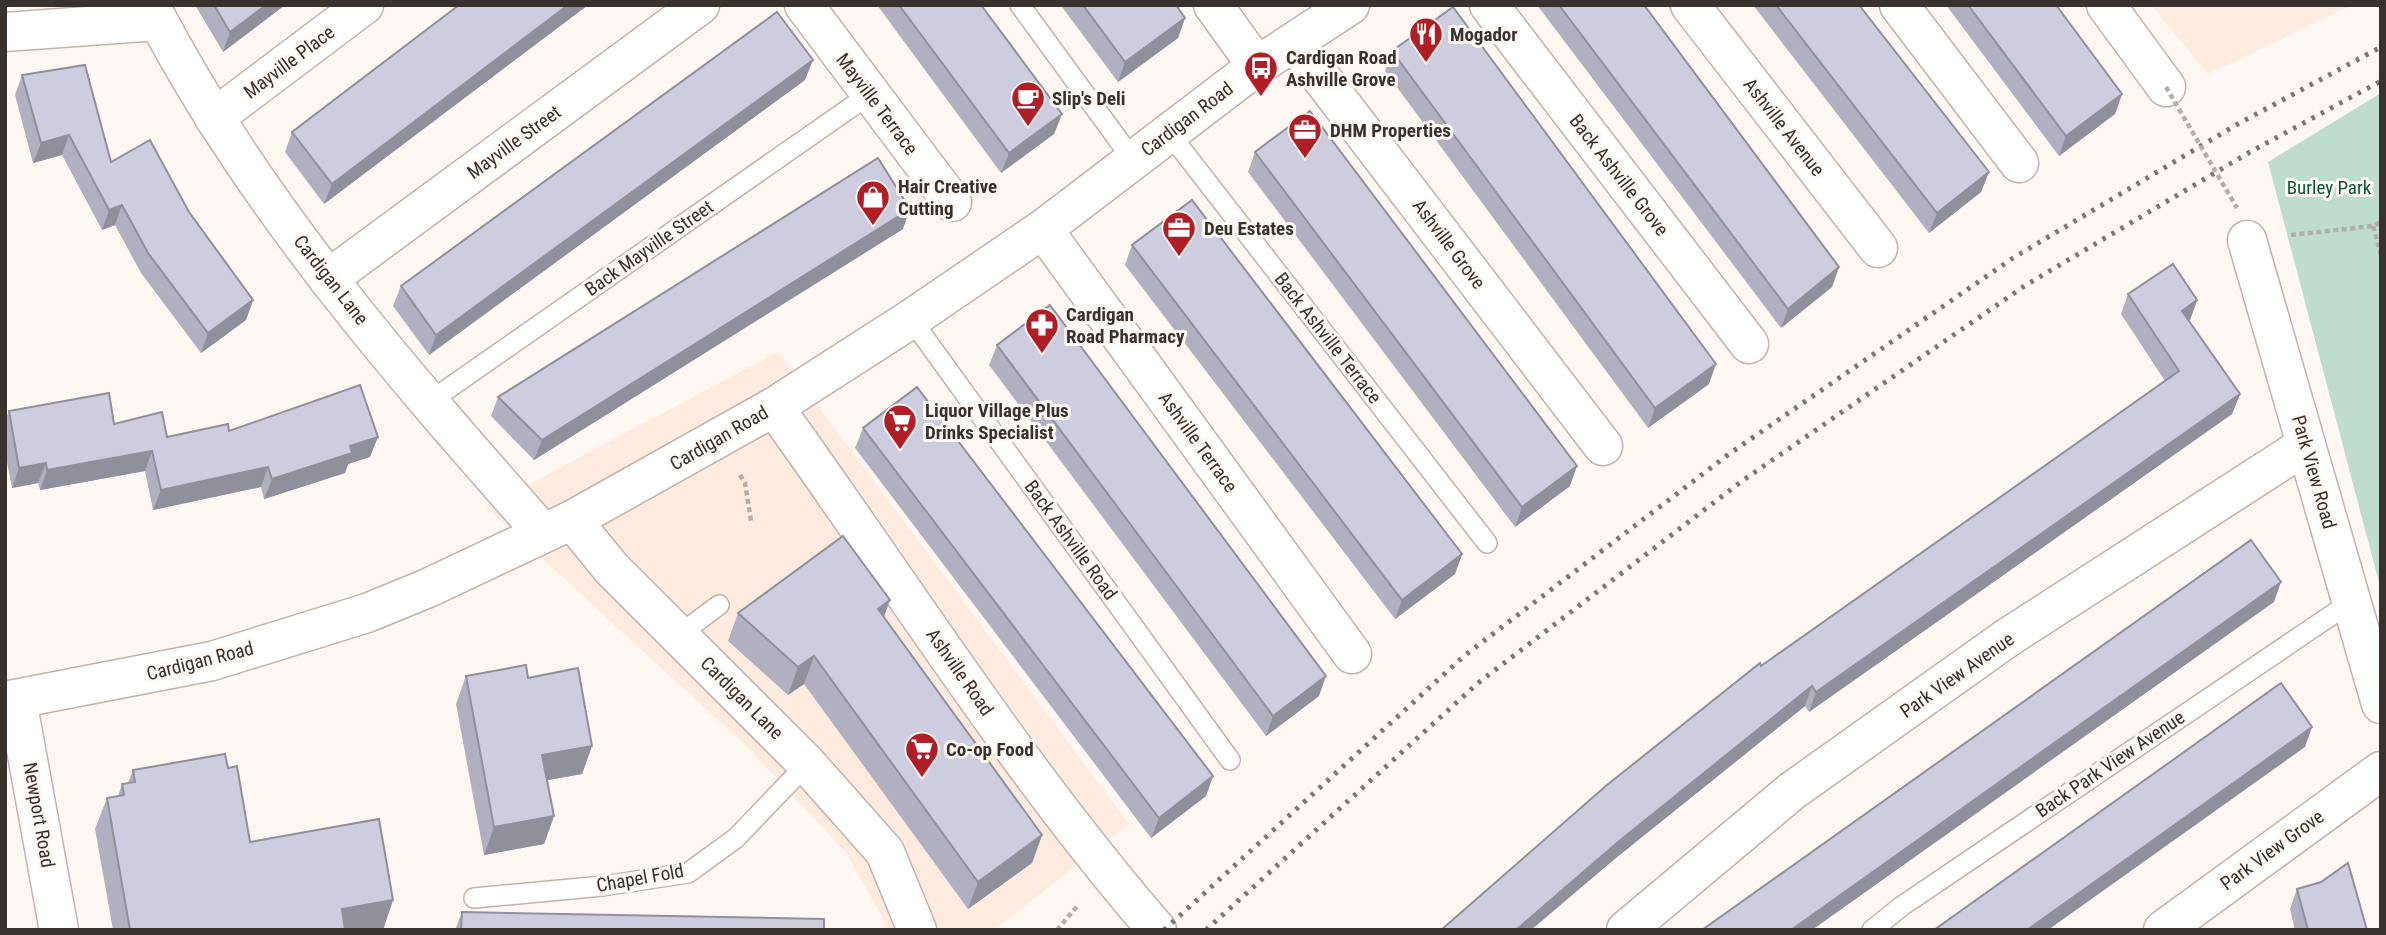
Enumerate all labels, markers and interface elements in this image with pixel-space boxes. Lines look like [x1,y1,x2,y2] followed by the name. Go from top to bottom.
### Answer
[1407,15,1445,64] restaurant icon: Mogador
[239,20,339,103] street label: Mayville Place
[1450,23,1518,46] place label: Mogador
[1286,46,1397,91] place label: Cardigan Road Ashville Grove
[831,49,923,159] street label: Mayville Terrace
[1242,49,1280,98] bus stop icon: Cardigan Road Ashville Grove
[1739,73,1829,181] street label: Ashville Avenue
[1136,77,1238,161] street label: Cardigan Road
[1009,79,1047,128] cafe icon: Slip's Deli
[1052,87,1126,110] place label: Slip's Deli
[463,100,565,184] street label: Mayville Street
[1565,110,1674,240] street label: Back Ashville Grove
[1286,111,1324,160] office icon: DHM Properties
[1330,119,1451,142] place label: DHM Properties
[898,175,997,220] place label: Hair Creative Cutting
[2287,176,2372,199] park label: Burley Park
[854,178,892,227] shop icon: Hair Creative Cutting
[580,195,718,301] street label: Back Mayville Street
[1408,195,1490,293] street label: Ashville Grove
[1160,209,1198,258] office icon: Deu Estates
[1204,217,1294,240] place label: Deu Estates
[289,231,373,330] street label: Cardigan Lane
[1270,268,1386,408] street label: Back Ashville Terrace
[1066,303,1185,348] place label: Cardigan Road Pharmacy
[1023,306,1061,355] pharmacy icon: Cardigan Road Pharmacy
[1154,387,1242,497] street label: Ashville Terrace
[925,399,1069,444] place label: Liquor Village Plus Drinks Specialist
[666,401,772,475] street label: Cardigan Road
[881,402,919,451] supermarket icon: Liquor Village Plus Drinks Specialist
[2287,413,2341,531] street label: Park View Road
[1020,476,1122,604] street label: Back Ashville Road
[921,624,999,720] street label: Ashville Road
[1896,627,2018,723] street label: Park View Avenue
[144,637,256,685] street label: Cardigan Road
[696,652,788,744] street label: Cardigan Lane
[2031,706,2189,822] street label: Back Park View Avenue
[903,730,941,779] supermarket icon: Co-op Food
[946,738,1034,761] place label: Co-op Food
[18,761,60,869] street label: Newport Road
[2216,805,2328,895] street label: Park View Grove
[595,859,685,897] street label: Chapel Fold

